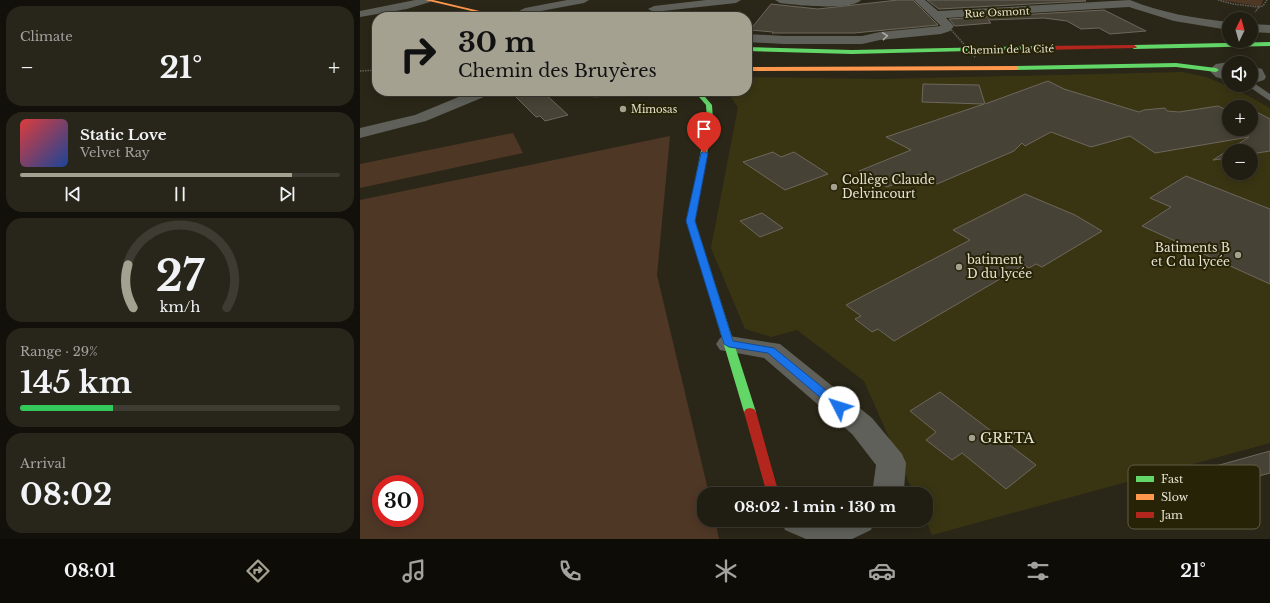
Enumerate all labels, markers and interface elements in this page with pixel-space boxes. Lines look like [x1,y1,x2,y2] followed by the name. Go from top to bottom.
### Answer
[964,4,1030,21] street label: Rue Osmont
[1222,12,1258,48] north arrow
[1222,12,1258,180] map controls
[458,25,535,60] text: 30 m
[20,28,73,45] text: Climate
[392,28,444,80] icon: right
[882,31,888,40] one-way arrow
[962,42,1055,57] street label: Chemin de la Cité
[160,49,202,86] text: 21°
[20,54,34,81] text: −
[328,54,340,81] text: +
[1222,56,1258,92] button: sound
[458,60,657,82] text: Chemin des Bruyères
[1222,100,1258,136] button: +
[631,103,678,116] place label: Mimosas
[618,104,628,114] marker: Mimosas
[687,112,721,153] pin
[693,118,715,140] icon: arrive
[80,125,166,144] text: Static Love
[80,144,150,161] text: Velvet Ray
[1222,144,1258,180] button: −
[842,172,935,201] place label: Collège Claude Delvincourt
[829,182,839,192] marker: Collège Claude Delvincourt
[62,183,84,205] icon: previous
[169,183,191,205] icon: pause
[276,183,298,205] icon: next
[1151,240,1230,269] place label: Batiments B et C du lycée
[156,250,205,301] text: 27
[1233,250,1243,260] marker: Batiments B et C du lycée
[966,252,1032,281] place label: batiment D du lycée
[954,262,964,272] marker: batiment D du lycée
[160,297,200,315] text: km/h
[20,343,98,360] text: Range · 29%
[20,364,132,401] text: 145 km
[818,386,860,428] position arrow
[980,429,1035,447] place label: GRETA
[967,433,977,443] marker: GRETA
[20,455,66,472] text: Arrival
[1128,465,1260,529] legend
[1161,472,1184,486] text: Fast
[372,475,424,527] speed limit sign: 30
[20,476,112,513] text: 08:02
[1161,490,1189,504] text: Slow
[734,497,896,516] text: 08:02 · 1 min · 130 m
[1159,508,1183,522] text: Jam
[244,557,272,585] icon: directions
[400,557,428,585] icon: music
[556,557,584,585] icon: phone
[712,557,740,585] icon: climate
[868,557,896,585] icon: car
[1024,557,1052,585] icon: filters
[64,560,116,582] text: 08:01
[1180,560,1206,582] text: 21°

